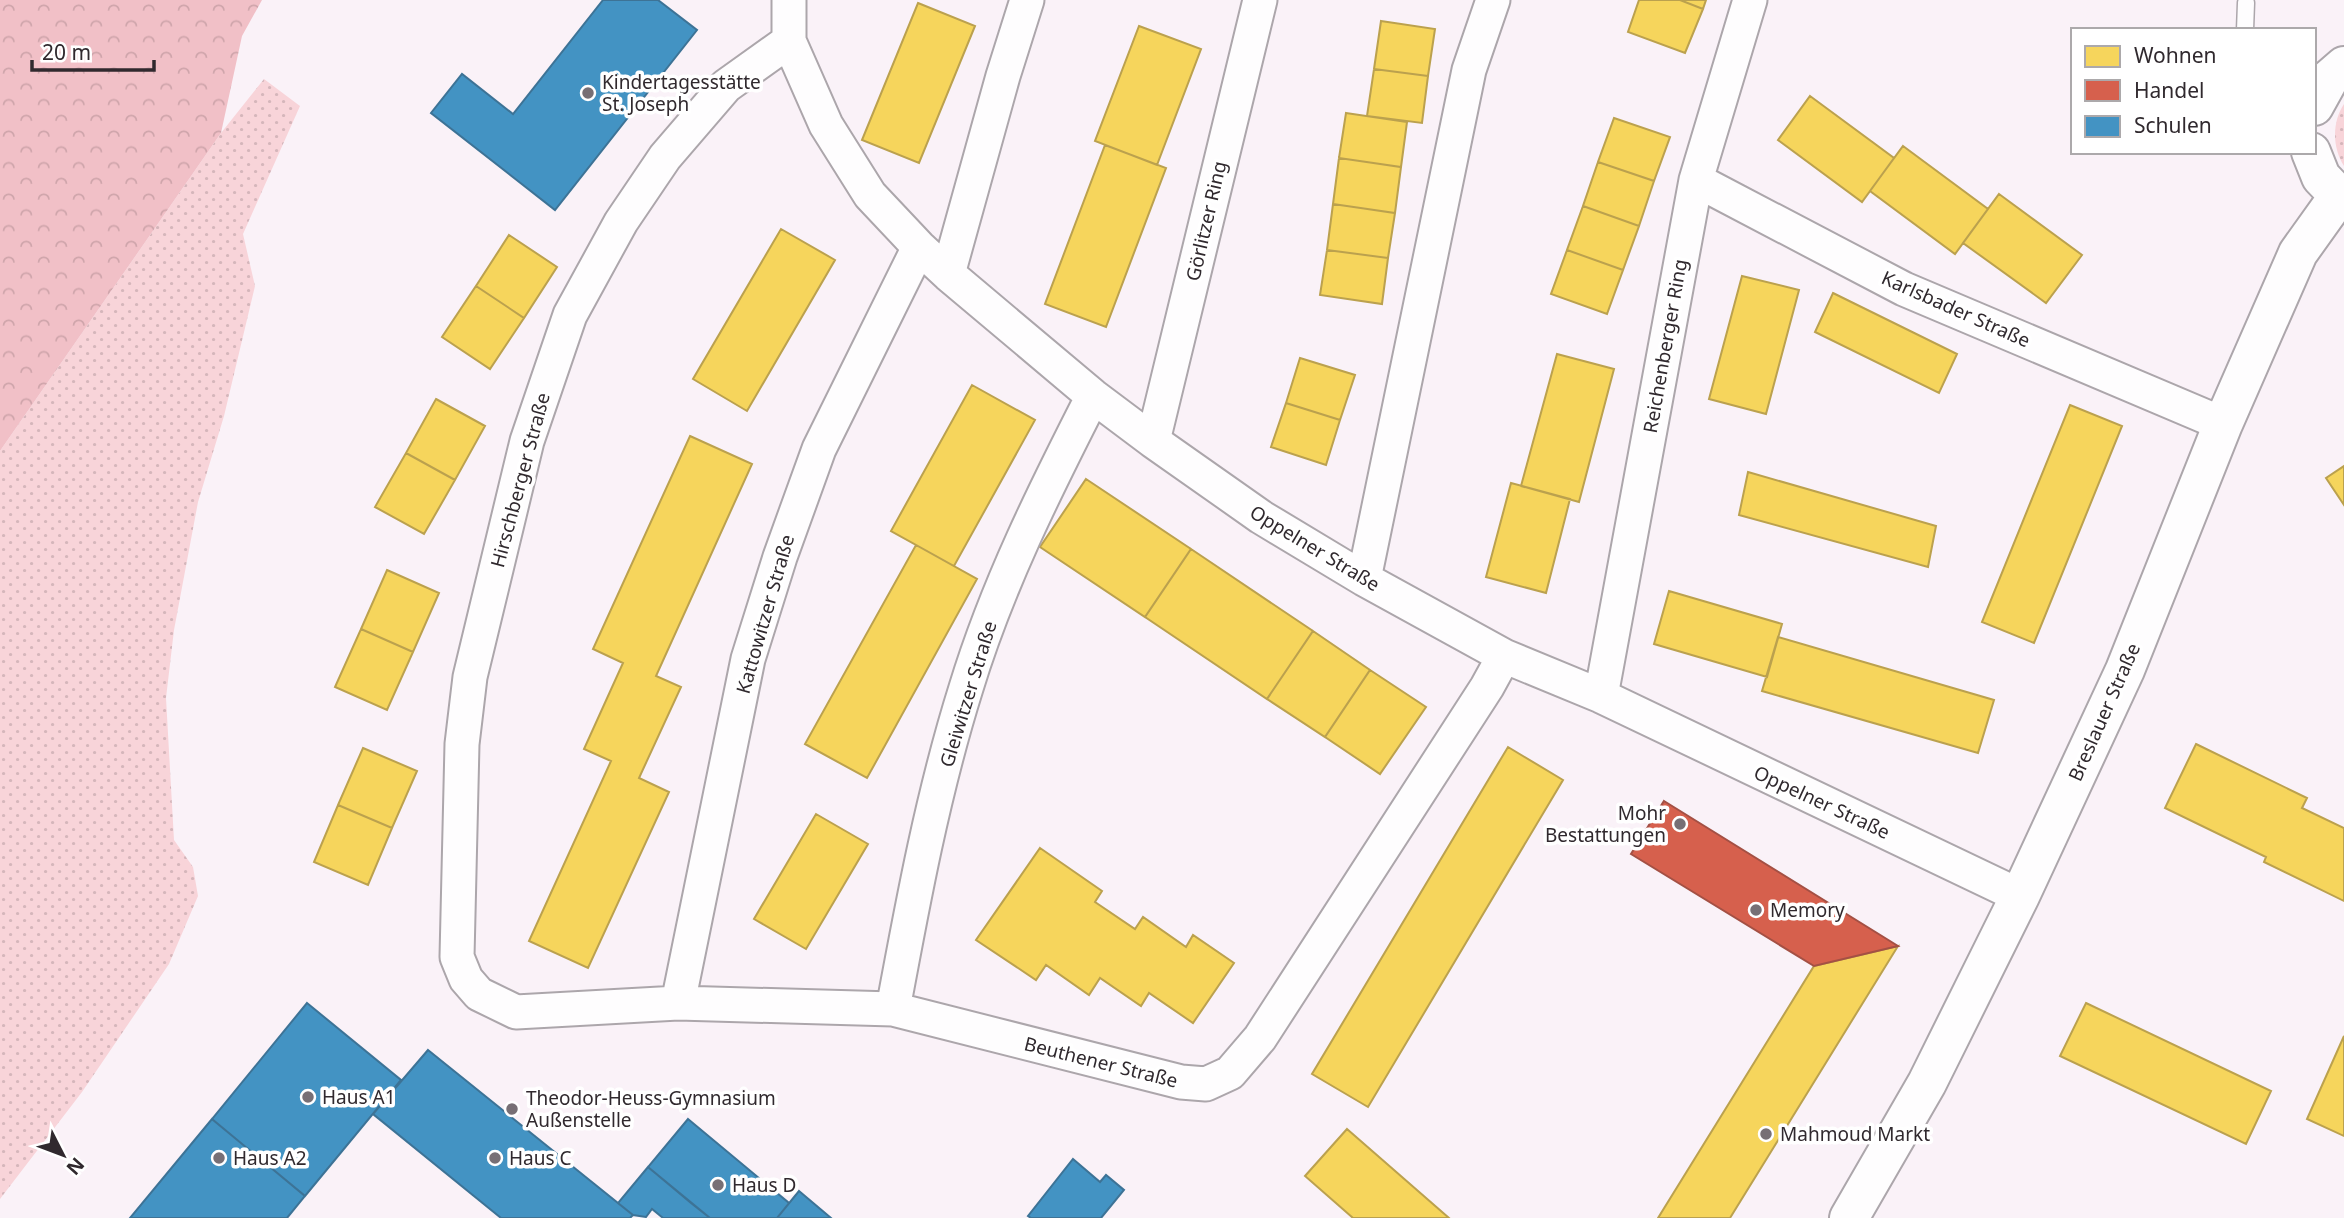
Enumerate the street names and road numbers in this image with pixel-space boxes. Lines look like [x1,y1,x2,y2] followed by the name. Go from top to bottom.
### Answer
[1180,158,1232,284] street label: Görlitzer Ring
[1637,257,1693,435] street label: Reichenberger Ring
[1878,265,2034,353] street label: Karlsbader Straße
[484,390,556,570] street label: Hirschberger Straße
[1245,499,1385,597] street label: Oppelner Straße
[730,531,800,697] street label: Kattowitzer Straße
[933,618,1003,770] street label: Gleiwitzer Straße
[2062,639,2146,785] street label: Breslauer Straße
[1750,759,1894,845] street label: Oppelner Straße
[1021,1030,1181,1094] street label: Beuthener Straße

